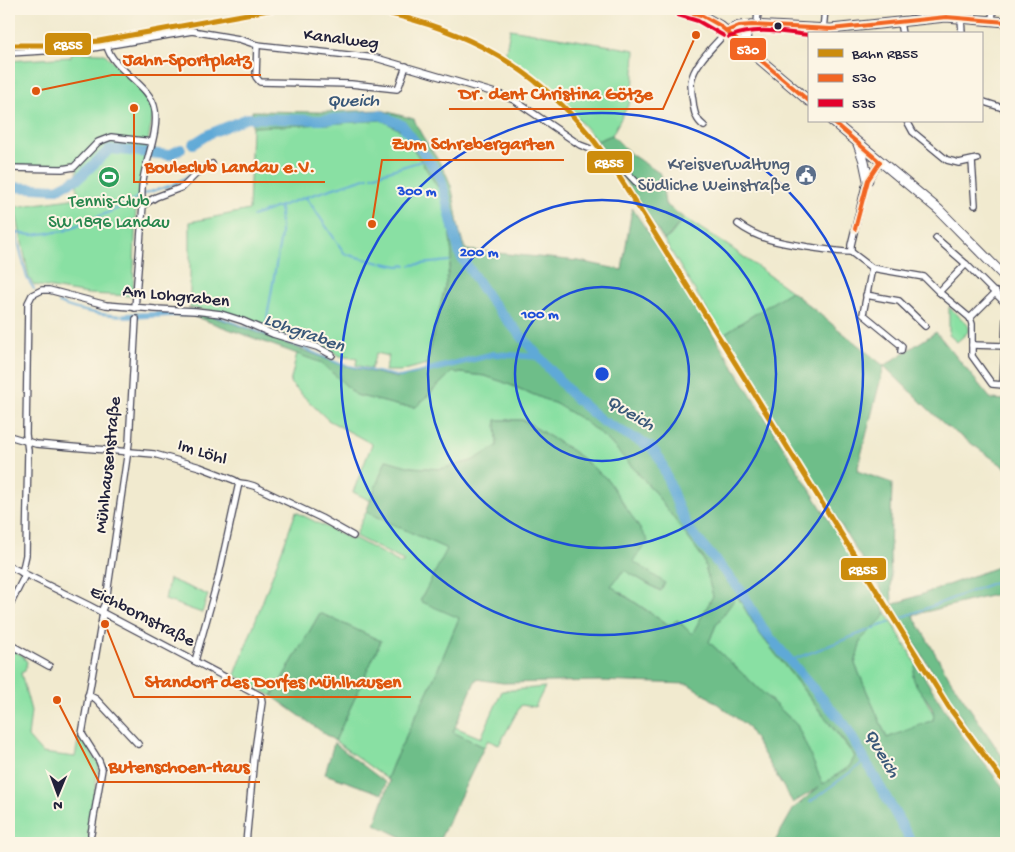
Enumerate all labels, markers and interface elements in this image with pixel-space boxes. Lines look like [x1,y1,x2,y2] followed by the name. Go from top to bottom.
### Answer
[773,21,783,31] unlabelled marker
[302,25,380,55] street label: Kanalweg
[44,32,92,56] line badge: RB55
[808,32,982,122] legend
[729,37,767,61] line badge: 530
[52,38,83,55] text: RB55
[112,41,261,75] callout: Jahn-Sportplatz
[737,43,759,60] text: 530
[851,46,918,64] text: Bahn RB55
[122,50,253,73] text: Jahn-Sportplatz
[852,70,877,88] text: 530
[449,75,663,109] callout: Dr. dent Christina Götze
[457,84,654,107] text: Dr. dent Christina Götze
[327,90,380,114] water label: Queich
[852,96,876,114] text: 535
[382,126,564,160] callout: Zum Schrebergarten
[392,134,555,157] text: Zum Schrebergarten
[134,148,325,182] callout: Bouleclub Landau e.V.
[586,150,633,174] line badge: RB55
[638,155,791,197] place label: Kreisverwaltung Südliche Weinstraße
[593,156,624,173] text: RB55
[144,157,315,180] text: Bouleclub Landau e.V.
[794,163,818,187] public building icon: Kreisverwaltung Südliche Weinstraße
[97,165,121,189] sports icon: Tennis-Club SW 1896 Landau
[396,183,437,201] text: 300 m
[48,192,170,234] place label: Tennis-Club SW 1896 Landau
[460,244,499,262] text: 200 m
[122,281,231,313] street label: Am Lohgraben
[520,306,559,324] text: 100 m
[261,309,348,359] water label: Lohgraben
[593,365,611,383] centre of rings
[602,391,659,438] water label: Queich
[91,395,127,535] street label: Mühlhausenstraße
[175,435,229,471] street label: Im Löhl
[840,557,887,581] line badge: RB55
[847,563,878,580] text: RB55
[86,581,199,653] street label: Eichbornstraße
[134,663,411,697] callout: Standort des Dorfes Mühlhausen
[145,672,402,695] text: Standort des Dorfes Mühlhausen
[858,726,904,783] water label: Queich
[99,748,260,782] callout: Butenschoen-Haus
[108,757,250,780] text: Butenschoen-Haus
[32,770,82,820] north arrow
[53,796,63,813] text: N

